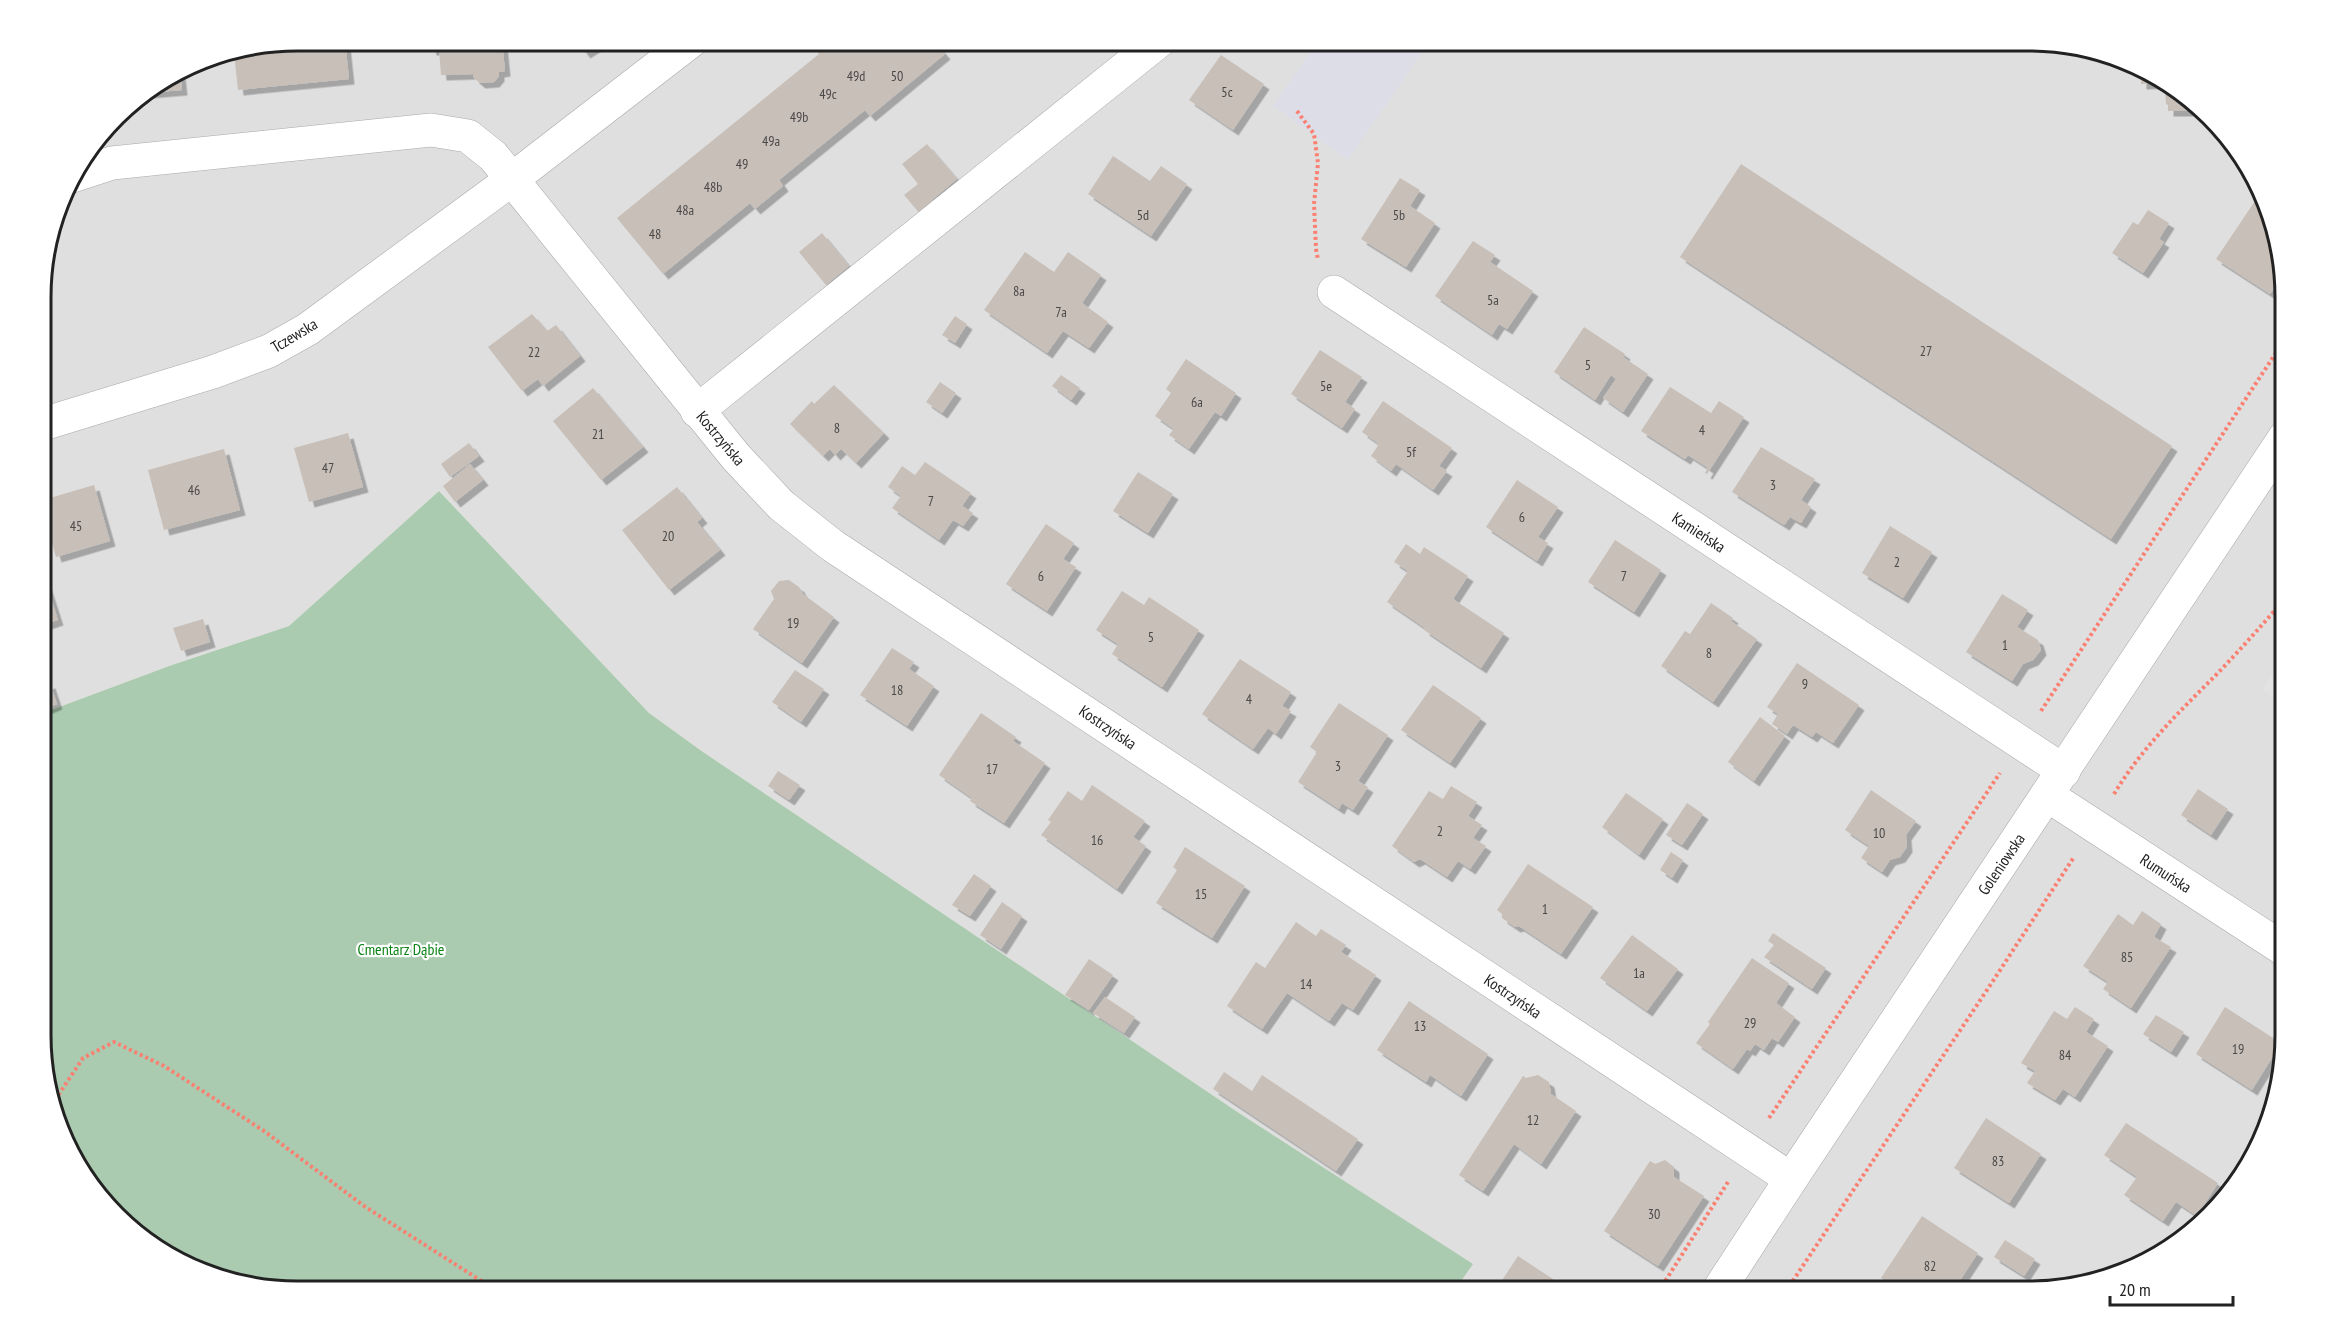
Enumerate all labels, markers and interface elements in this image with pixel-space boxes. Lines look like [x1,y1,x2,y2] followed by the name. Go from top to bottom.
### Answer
[847,67,865,85] house number: 49d
[891,67,903,85] house number: 50
[1221,83,1233,101] house number: 5c
[819,85,837,103] house number: 49c
[790,108,808,126] house number: 49b
[762,132,780,150] house number: 49a
[736,155,748,173] house number: 49
[704,178,722,196] house number: 48b
[676,201,694,219] house number: 48a
[1137,206,1149,224] house number: 5d
[1393,206,1405,224] house number: 5b
[649,225,661,243] house number: 48
[1013,282,1025,300] house number: 8a
[1487,291,1499,309] house number: 5a
[1055,303,1067,321] house number: 7a
[267,313,321,357] street label: Tczewska
[1920,342,1932,360] house number: 27
[528,343,540,361] house number: 22
[1585,356,1591,374] house number: 5
[1320,377,1332,395] house number: 5e
[1191,393,1203,411] house number: 6a
[692,407,750,469] street label: Kostrzyńska
[834,419,840,437] house number: 8
[1699,421,1706,439] house number: 4
[592,425,604,443] house number: 21
[1406,443,1416,461] house number: 5f
[322,459,334,477] house number: 47
[1770,476,1776,494] house number: 3
[188,481,200,499] house number: 46
[928,492,934,510] house number: 7
[1669,507,1729,557] street label: Kamieńska
[1519,508,1525,526] house number: 6
[70,517,82,535] house number: 45
[662,527,674,545] house number: 20
[1894,553,1900,571] house number: 2
[1038,567,1044,585] house number: 6
[1621,567,1627,585] house number: 7
[787,614,799,632] house number: 19
[1148,628,1154,646] house number: 5
[2002,636,2008,654] house number: 1
[1706,644,1712,662] house number: 8
[1802,675,1808,693] house number: 9
[891,681,903,699] house number: 18
[1246,690,1253,708] house number: 4
[1075,701,1141,753] street label: Kostrzyńska
[1335,757,1341,775] house number: 3
[986,760,998,778] house number: 17
[1437,822,1443,840] house number: 2
[1873,824,1885,842] house number: 10
[1973,829,2029,899] street label: Goleniowska
[1091,831,1103,849] house number: 16
[2137,849,2195,897] street label: Rumuńska
[1195,885,1207,903] house number: 15
[1542,900,1548,918] house number: 1
[358,939,444,959] park label: Cmentarz Dąbie
[2121,948,2133,966] house number: 85
[1633,964,1645,982] house number: 1a
[1480,970,1546,1022] street label: Kostrzyńska
[1300,975,1313,993] house number: 14
[1744,1014,1756,1032] house number: 29
[1414,1017,1426,1035] house number: 13
[2232,1040,2244,1058] house number: 19
[2059,1046,2072,1064] house number: 84
[1527,1111,1539,1129] house number: 12
[1992,1152,2004,1170] house number: 83
[1648,1205,1660,1223] house number: 30
[1924,1257,1936,1275] house number: 82
[2110,1269,2233,1307] scale bar
[2119,1278,2151,1301] text: 20 m

